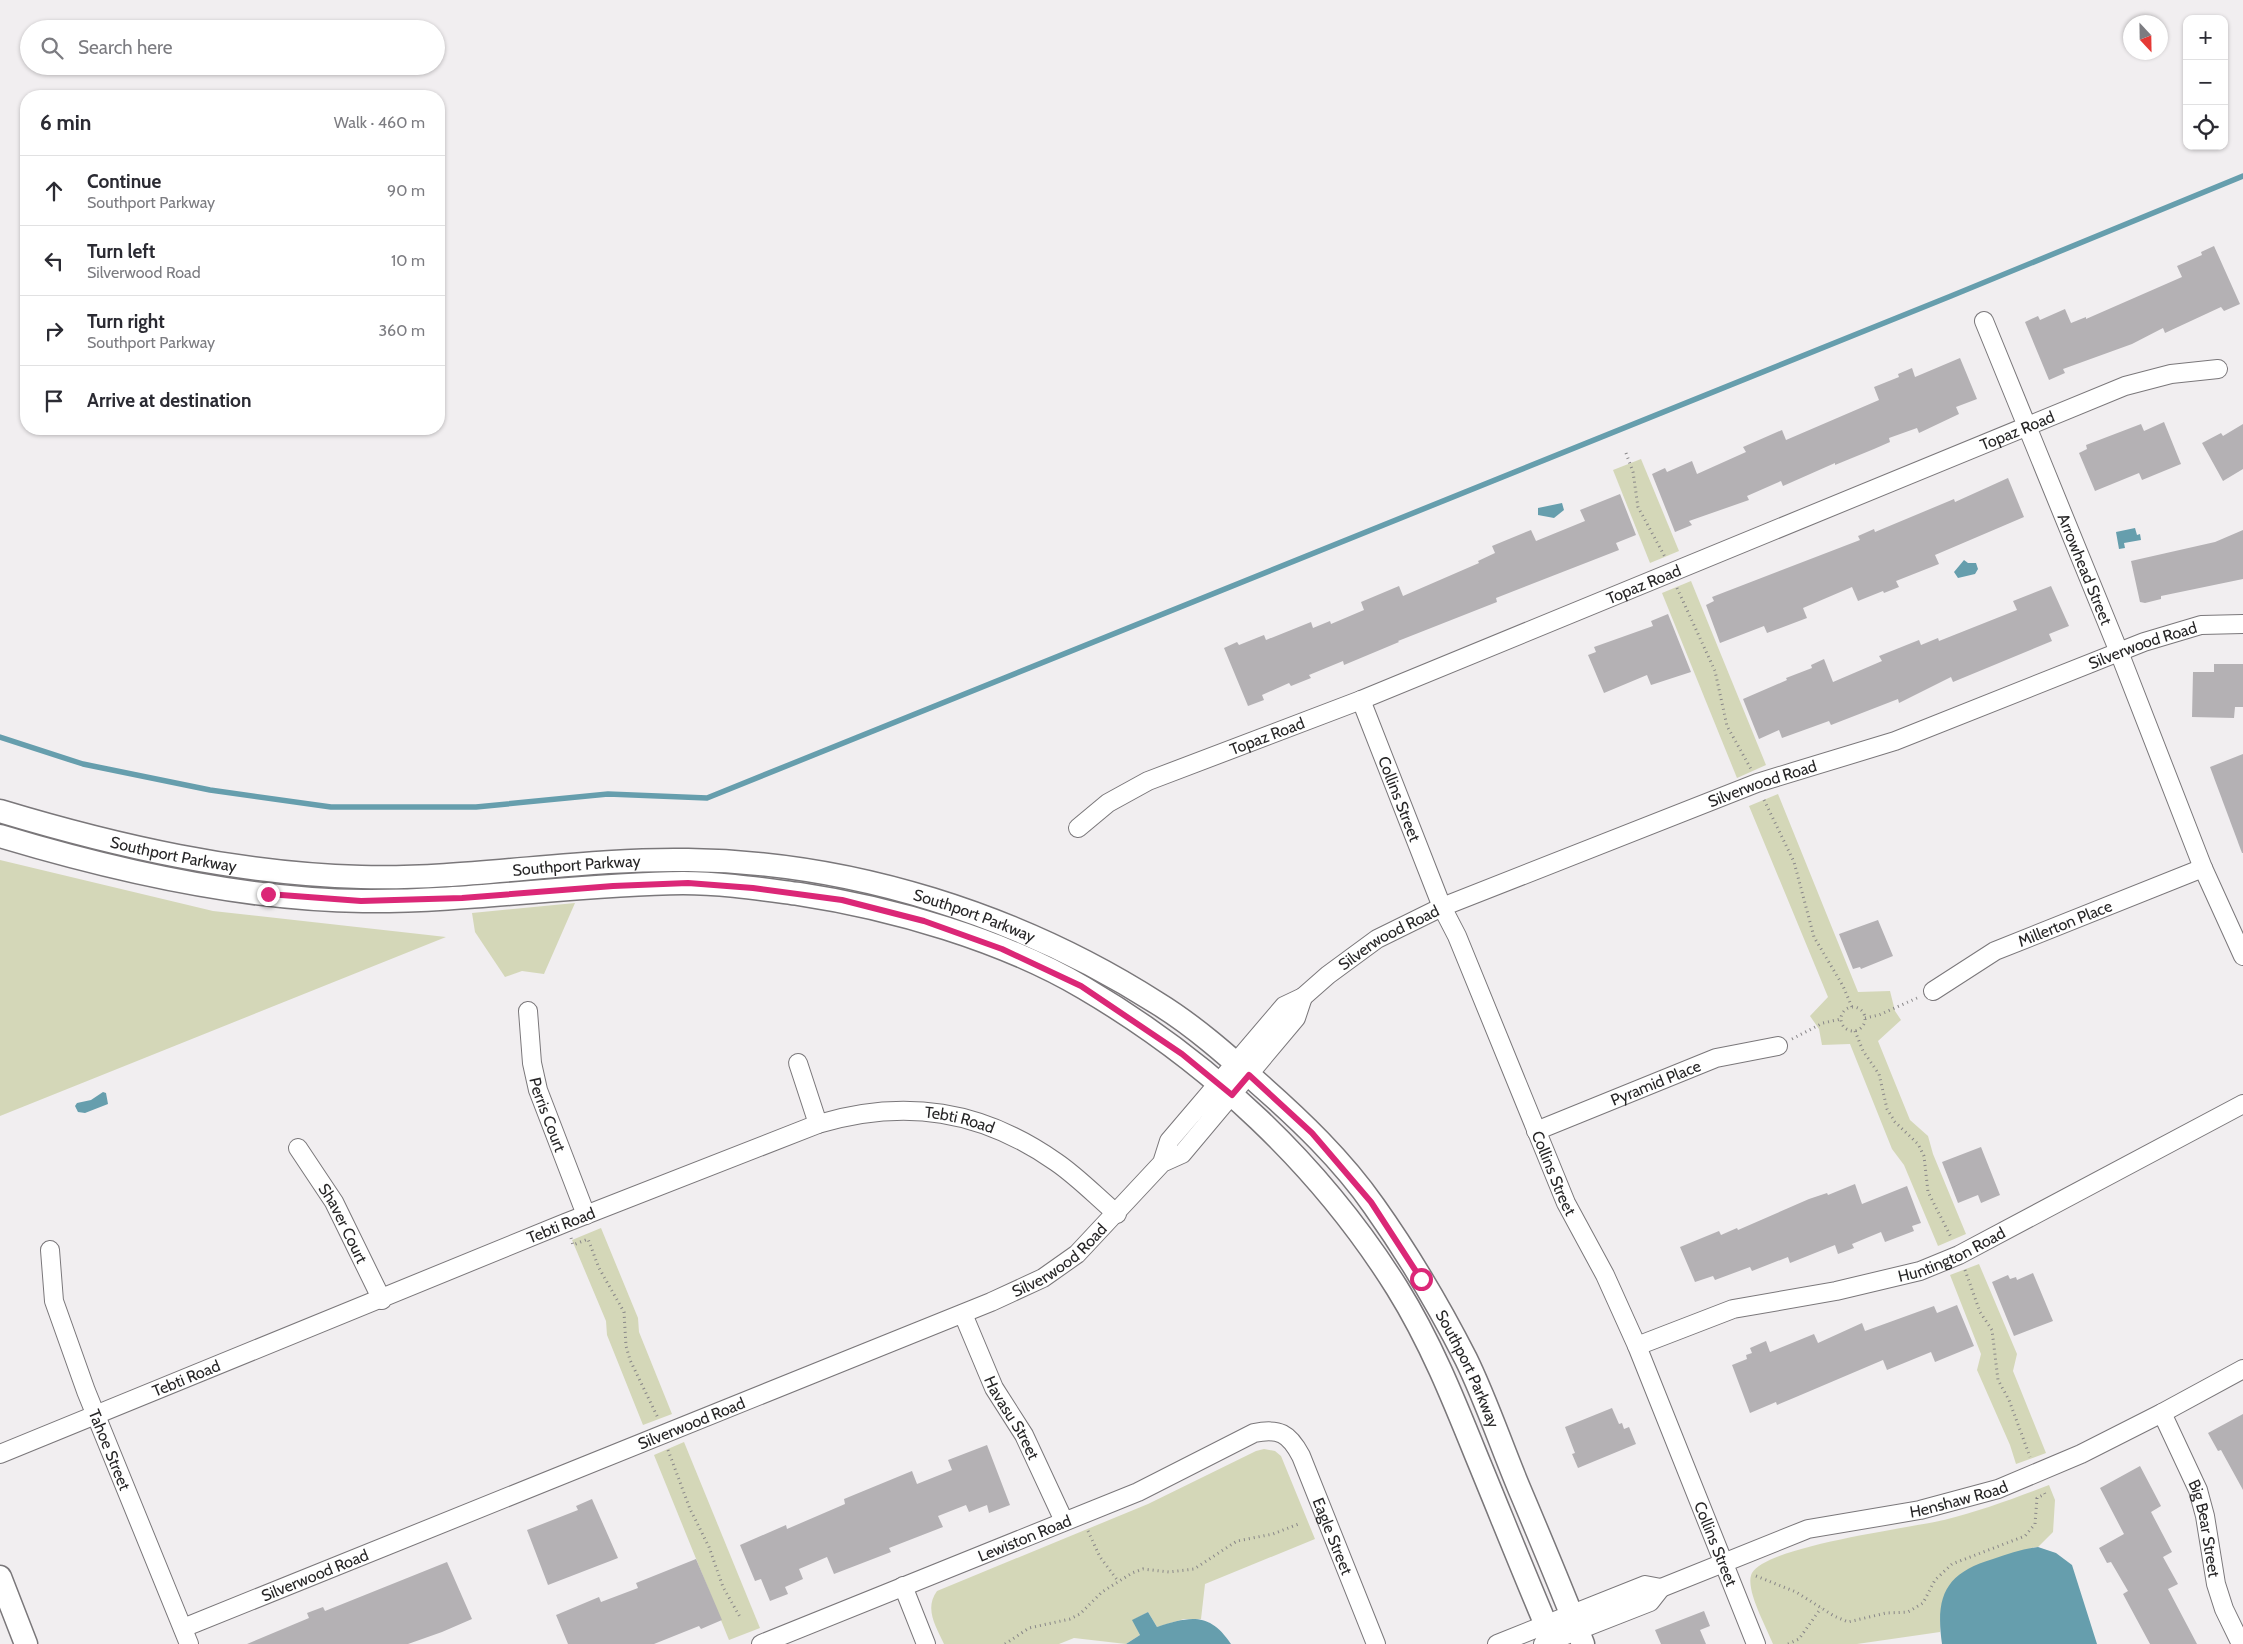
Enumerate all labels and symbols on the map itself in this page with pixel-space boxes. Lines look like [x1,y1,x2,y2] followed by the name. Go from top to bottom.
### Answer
[2123,15,2168,60] north arrow
[1977,407,2057,454] street label: Topaz Road
[2054,511,2117,628] street label: Arrowhead Street
[1604,560,1683,608] street label: Topaz Road
[2086,617,2199,673] street label: Silverwood Road
[1227,713,1307,759] street label: Topaz Road
[1374,753,1425,845] street label: Collins Street
[1705,756,1819,811] street label: Silverwood Road
[109,832,238,875] street label: Southport Parkway
[512,851,641,879] street label: Southport Parkway
[257,883,280,906] route end
[911,885,1038,946] street label: Southport Parkway
[2015,896,2115,950] street label: Millerton Place
[1334,901,1442,974] street label: Silverwood Road
[1608,1056,1703,1109] street label: Pyramid Place
[526,1075,570,1155] street label: Perris Court
[924,1102,997,1137] street label: Tebti Road
[1528,1128,1581,1219] street label: Collins Street
[315,1180,372,1267] street label: Shaver Court
[524,1203,598,1247] street label: Tebti Road
[1009,1219,1110,1301] street label: Silverwood Road
[1896,1223,2008,1285] street label: Huntington Road
[1410,1268,1433,1291] route start
[1432,1306,1504,1430] street label: Southport Parkway
[149,1356,223,1400] street label: Tebti Road
[981,1373,1044,1463] street label: Havasu Street
[635,1393,747,1453] street label: Silverwood Road
[85,1406,135,1493] street label: Tahoe Street
[1908,1476,2011,1521] street label: Henshaw Road
[2185,1476,2224,1579] street label: Big Bear Street
[1309,1495,1357,1578] street label: Eagle Street
[1690,1499,1742,1590] street label: Collins Street
[975,1510,1074,1565] street label: Lewiston Road
[258,1545,371,1605] street label: Silverwood Road

